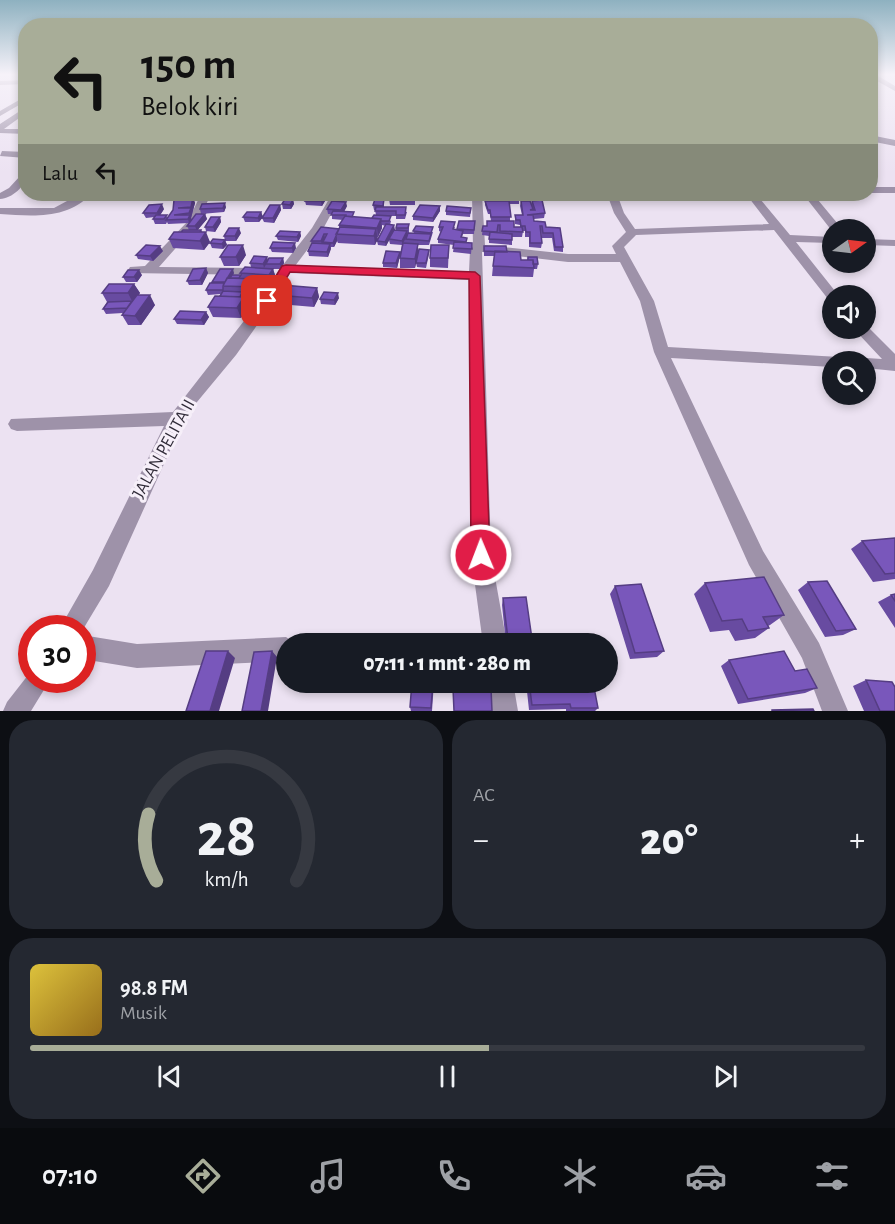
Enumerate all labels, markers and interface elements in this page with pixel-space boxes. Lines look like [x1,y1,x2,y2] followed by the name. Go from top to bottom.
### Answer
[42,42,120,120] icon: left
[141,44,236,86] text: 150 m
[141,93,238,120] text: Belok kiri
[90,156,123,189] icon: left
[42,162,78,184] text: Lalu
[822,219,876,273] north arrow
[822,219,876,405] map controls
[241,275,292,326] pin
[250,284,283,317] icon: arrive
[822,285,876,339] button: sound
[822,351,876,405] button: search
[129,396,199,502] street label: JALAN PELITA II
[449,523,513,587] position arrow
[18,615,96,693] speed limit sign: 30
[363,652,531,674] text: 07:11 · 1 mnt · 280 m
[473,785,495,805] text: AC
[196,805,256,867] text: 28
[640,818,698,863] text: 20°
[473,824,489,857] text: −
[849,824,865,857] text: +
[204,870,248,891] text: km/h
[120,977,188,999] text: 98.8 FM
[120,1003,167,1023] text: Musik
[153,1060,186,1093] icon: previous
[431,1060,464,1093] icon: pause
[709,1060,742,1093] icon: next
[182,1155,224,1197] icon: directions
[307,1155,349,1197] icon: music
[433,1155,475,1197] icon: phone
[559,1155,601,1197] icon: climate
[685,1155,727,1197] icon: car
[811,1155,853,1197] icon: filters
[42,1162,98,1189] text: 07:10

